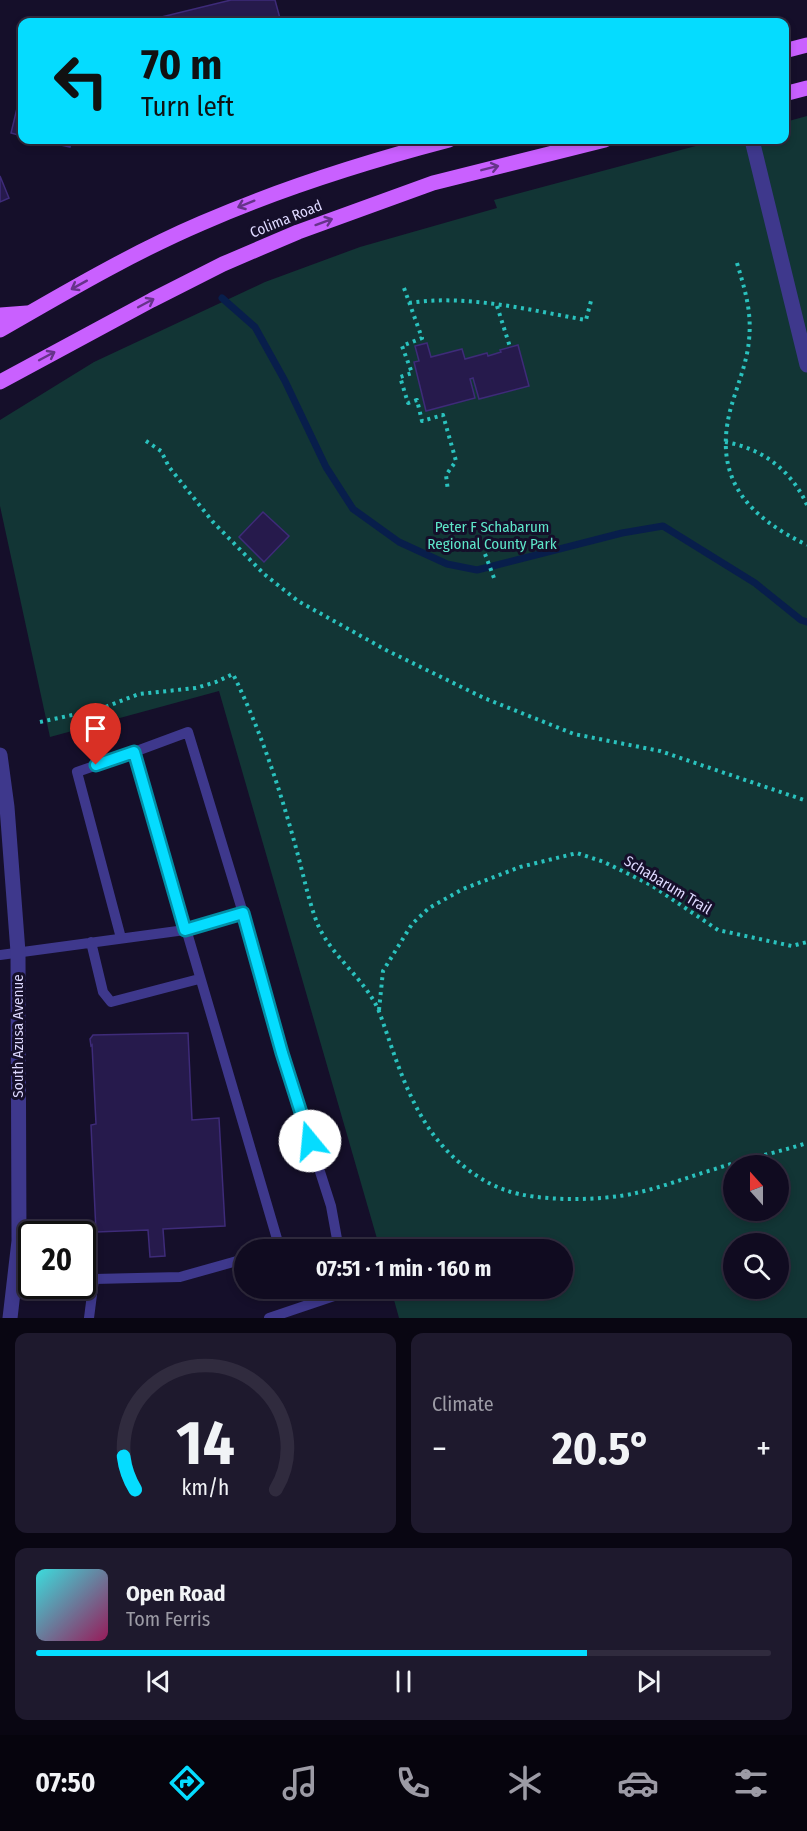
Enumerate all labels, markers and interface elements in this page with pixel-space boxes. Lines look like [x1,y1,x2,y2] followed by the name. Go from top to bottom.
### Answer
[141,40,222,90] text: 70 m
[42,42,120,120] icon: left
[141,91,234,123] text: Turn left
[480,162,499,174] one-way arrow
[247,196,325,242] street label: Colima Road
[238,199,256,210] one-way arrow
[314,216,332,227] one-way arrow
[71,279,88,291] one-way arrow
[137,297,154,309] one-way arrow
[38,350,55,362] one-way arrow
[427,518,557,553] park label: Peter F Schabarum Regional County Park
[70,703,121,765] pin
[79,712,112,745] icon: arrive
[621,852,715,918] street label: Schabarum Trail
[9,974,27,1098] street label: South Azusa Avenue
[278,1109,342,1173] position arrow
[723,1155,789,1221] north arrow
[723,1155,789,1299] map controls
[18,1221,96,1299] speed limit sign: 20
[723,1233,789,1299] button: search
[316,1255,491,1282] text: 07:51 · 1 min · 160 m
[432,1392,494,1416] text: Climate
[176,1406,235,1481] text: 14
[552,1422,651,1476] text: 20.5°
[432,1429,447,1469] text: −
[756,1429,771,1469] text: +
[182,1475,229,1501] text: km/h
[126,1580,226,1607] text: Open Road
[126,1607,210,1631] text: Tom Ferris
[142,1665,175,1698] icon: previous
[387,1665,420,1698] icon: pause
[632,1665,665,1698] icon: next
[166,1762,208,1804] icon: directions
[279,1762,321,1804] icon: music
[392,1762,434,1804] icon: phone
[504,1762,546,1804] icon: climate
[617,1762,659,1804] icon: car
[730,1762,772,1804] icon: filters
[35,1767,96,1799] text: 07:50

